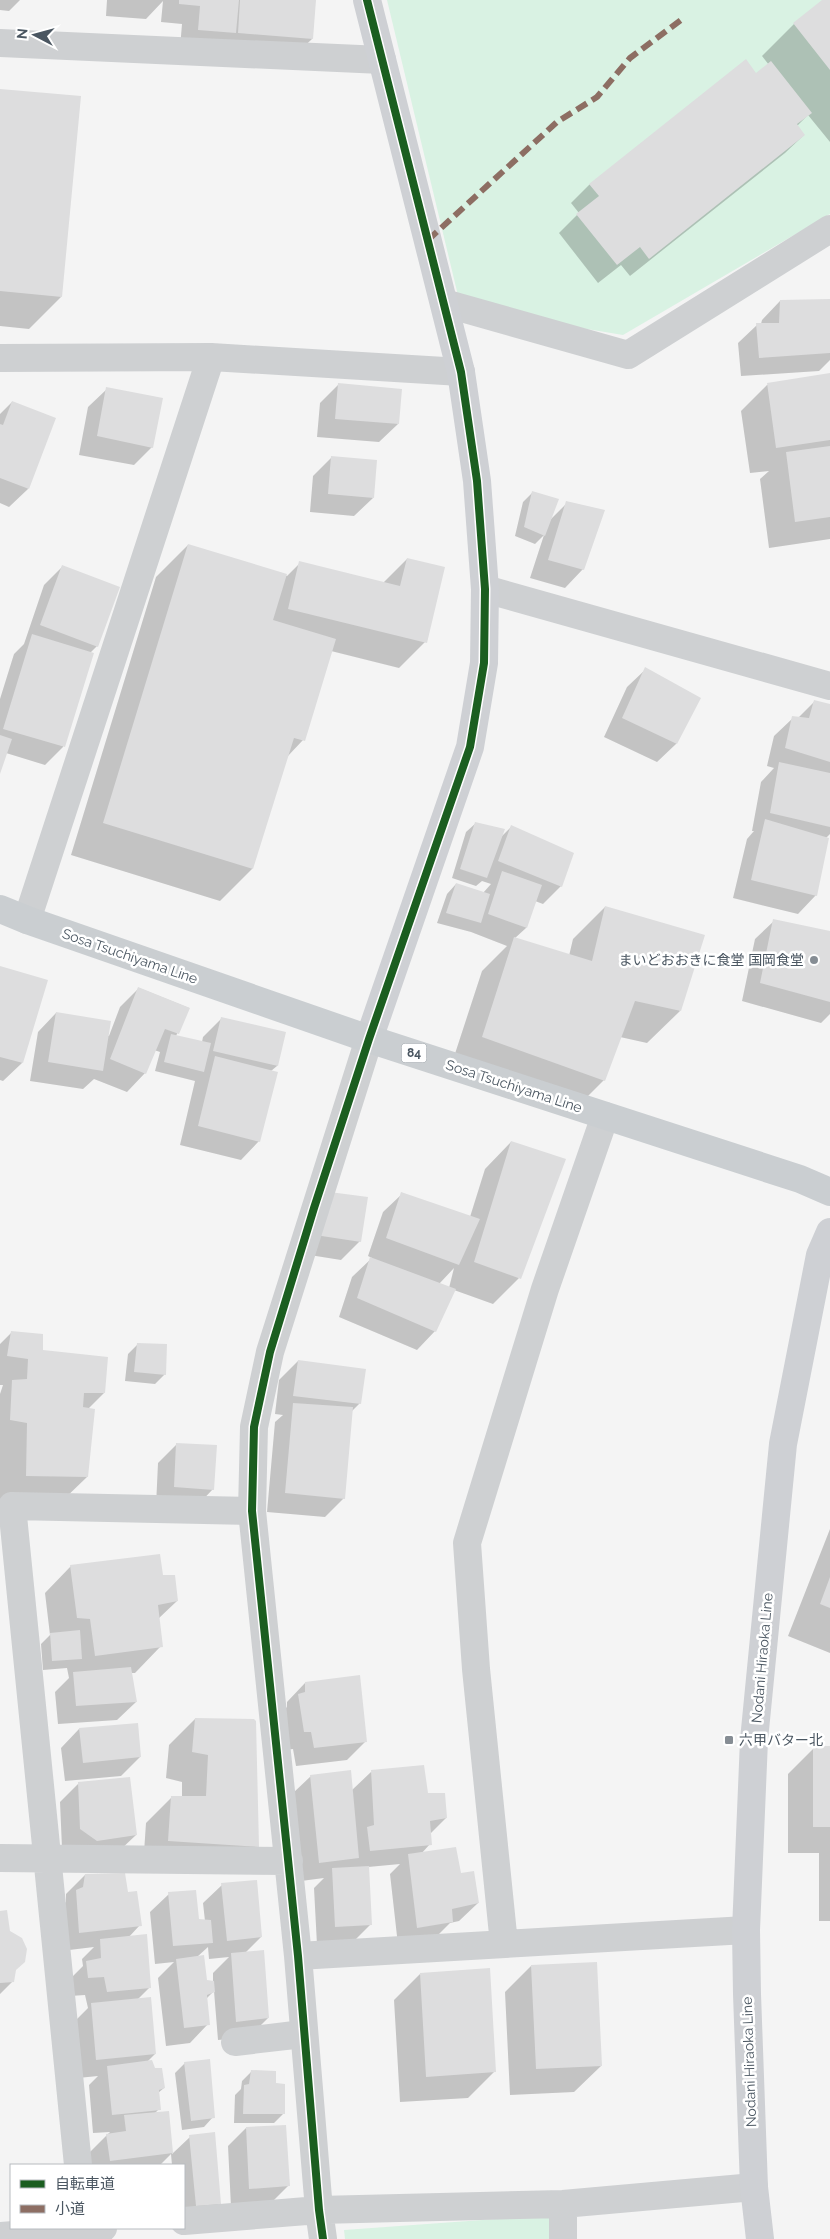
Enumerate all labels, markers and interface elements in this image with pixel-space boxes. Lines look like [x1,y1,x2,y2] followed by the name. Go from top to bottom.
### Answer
[10,10,60,60] north arrow
[14,27,31,40] text: N
[60,925,200,987] street label: Sosa Tsuchiyama Line
[618,952,804,968] place label: まいどおおきに食堂 国岡食堂
[808,954,820,966] marker: まいどおおきに食堂 国岡食堂
[402,1044,426,1062] road number: 84
[444,1056,584,1116] street label: Sosa Tsuchiyama Line
[748,1592,776,1724] street label: Nodani Hiraoka Line
[739,1732,823,1748] place label: 六甲バター北
[723,1734,735,1746] marker: 六甲バター北
[739,1996,759,2128] street label: Nodani Hiraoka Line
[10,2164,185,2229] legend
[55,2175,115,2193] text: 自転車道
[55,2200,85,2218] text: 小道

